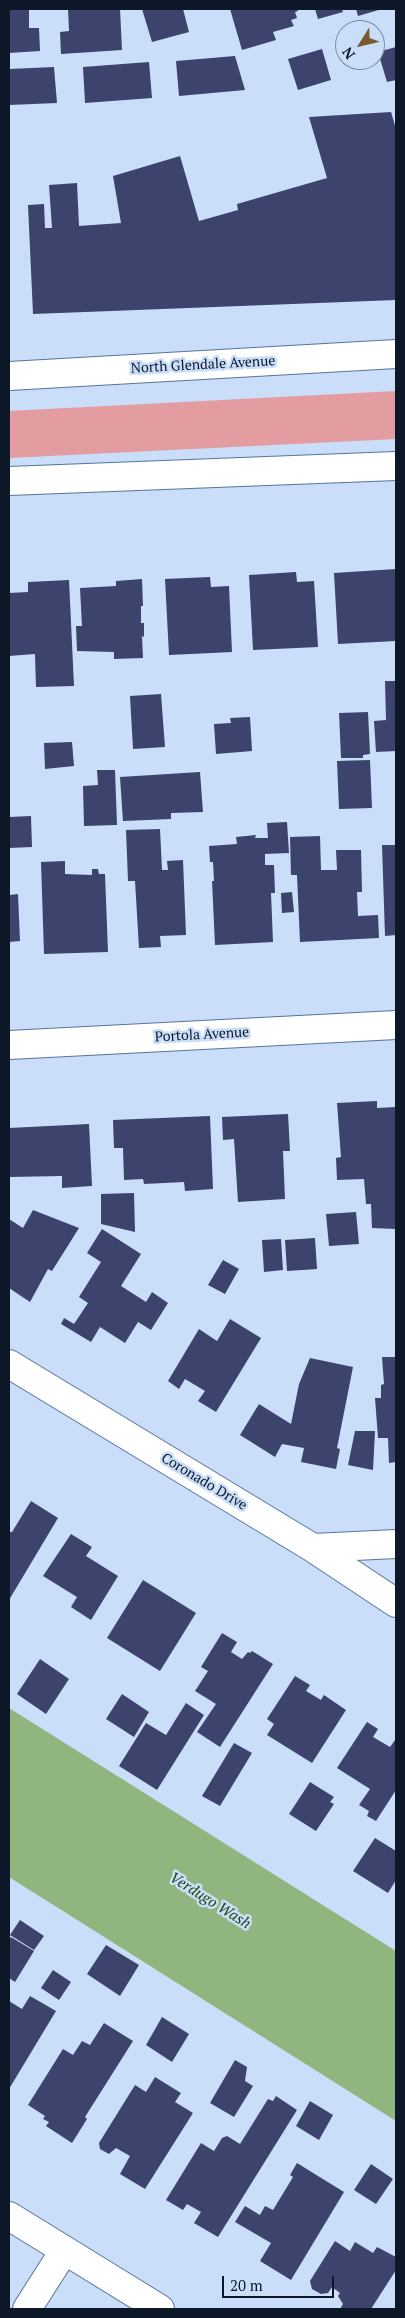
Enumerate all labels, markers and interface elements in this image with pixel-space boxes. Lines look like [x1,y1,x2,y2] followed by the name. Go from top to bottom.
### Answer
[335,20,385,70] north arrow
[337,44,359,63] text: N
[130,353,276,377] street label: North Glendale Avenue
[154,1024,250,1046] street label: Portola Avenue
[158,1450,250,1514] street label: Coronado Drive
[166,1869,254,1933] water label: Verdugo Wash
[225,2266,338,2298] scale bar
[230,2275,263,2295] text: 20 m

